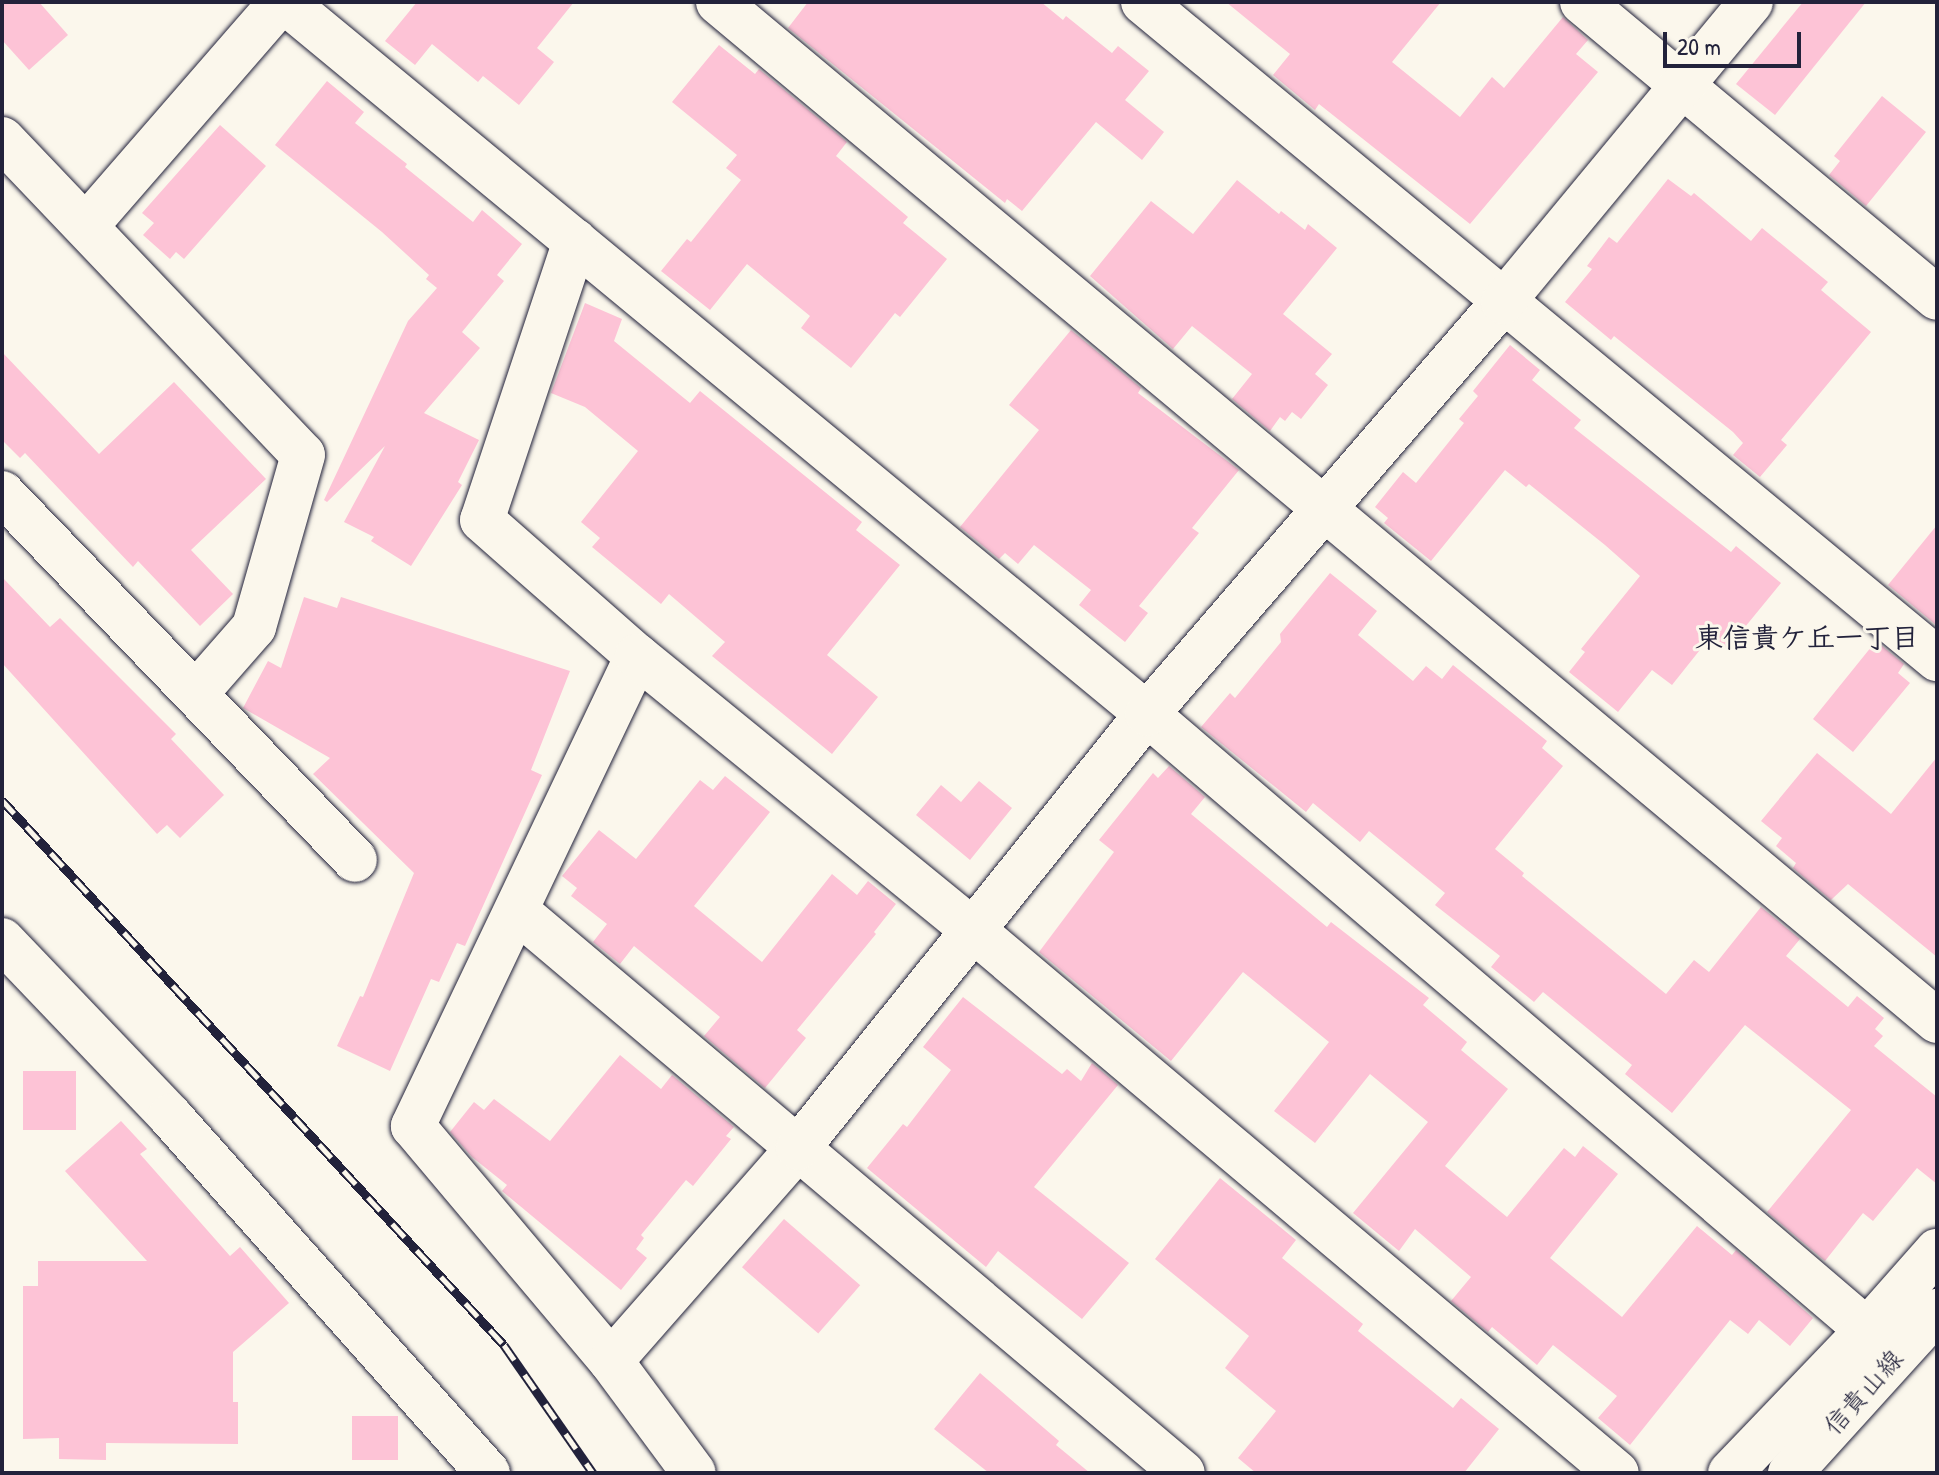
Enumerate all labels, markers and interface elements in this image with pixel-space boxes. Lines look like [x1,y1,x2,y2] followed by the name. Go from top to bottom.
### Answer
[1667,16,1805,66] scale bar
[1677,30,1721,62] text: 20 m
[1695,620,1919,654] district label: 東信貴ケ丘一丁目
[1817,1343,1909,1441] street label: 信貴山線

